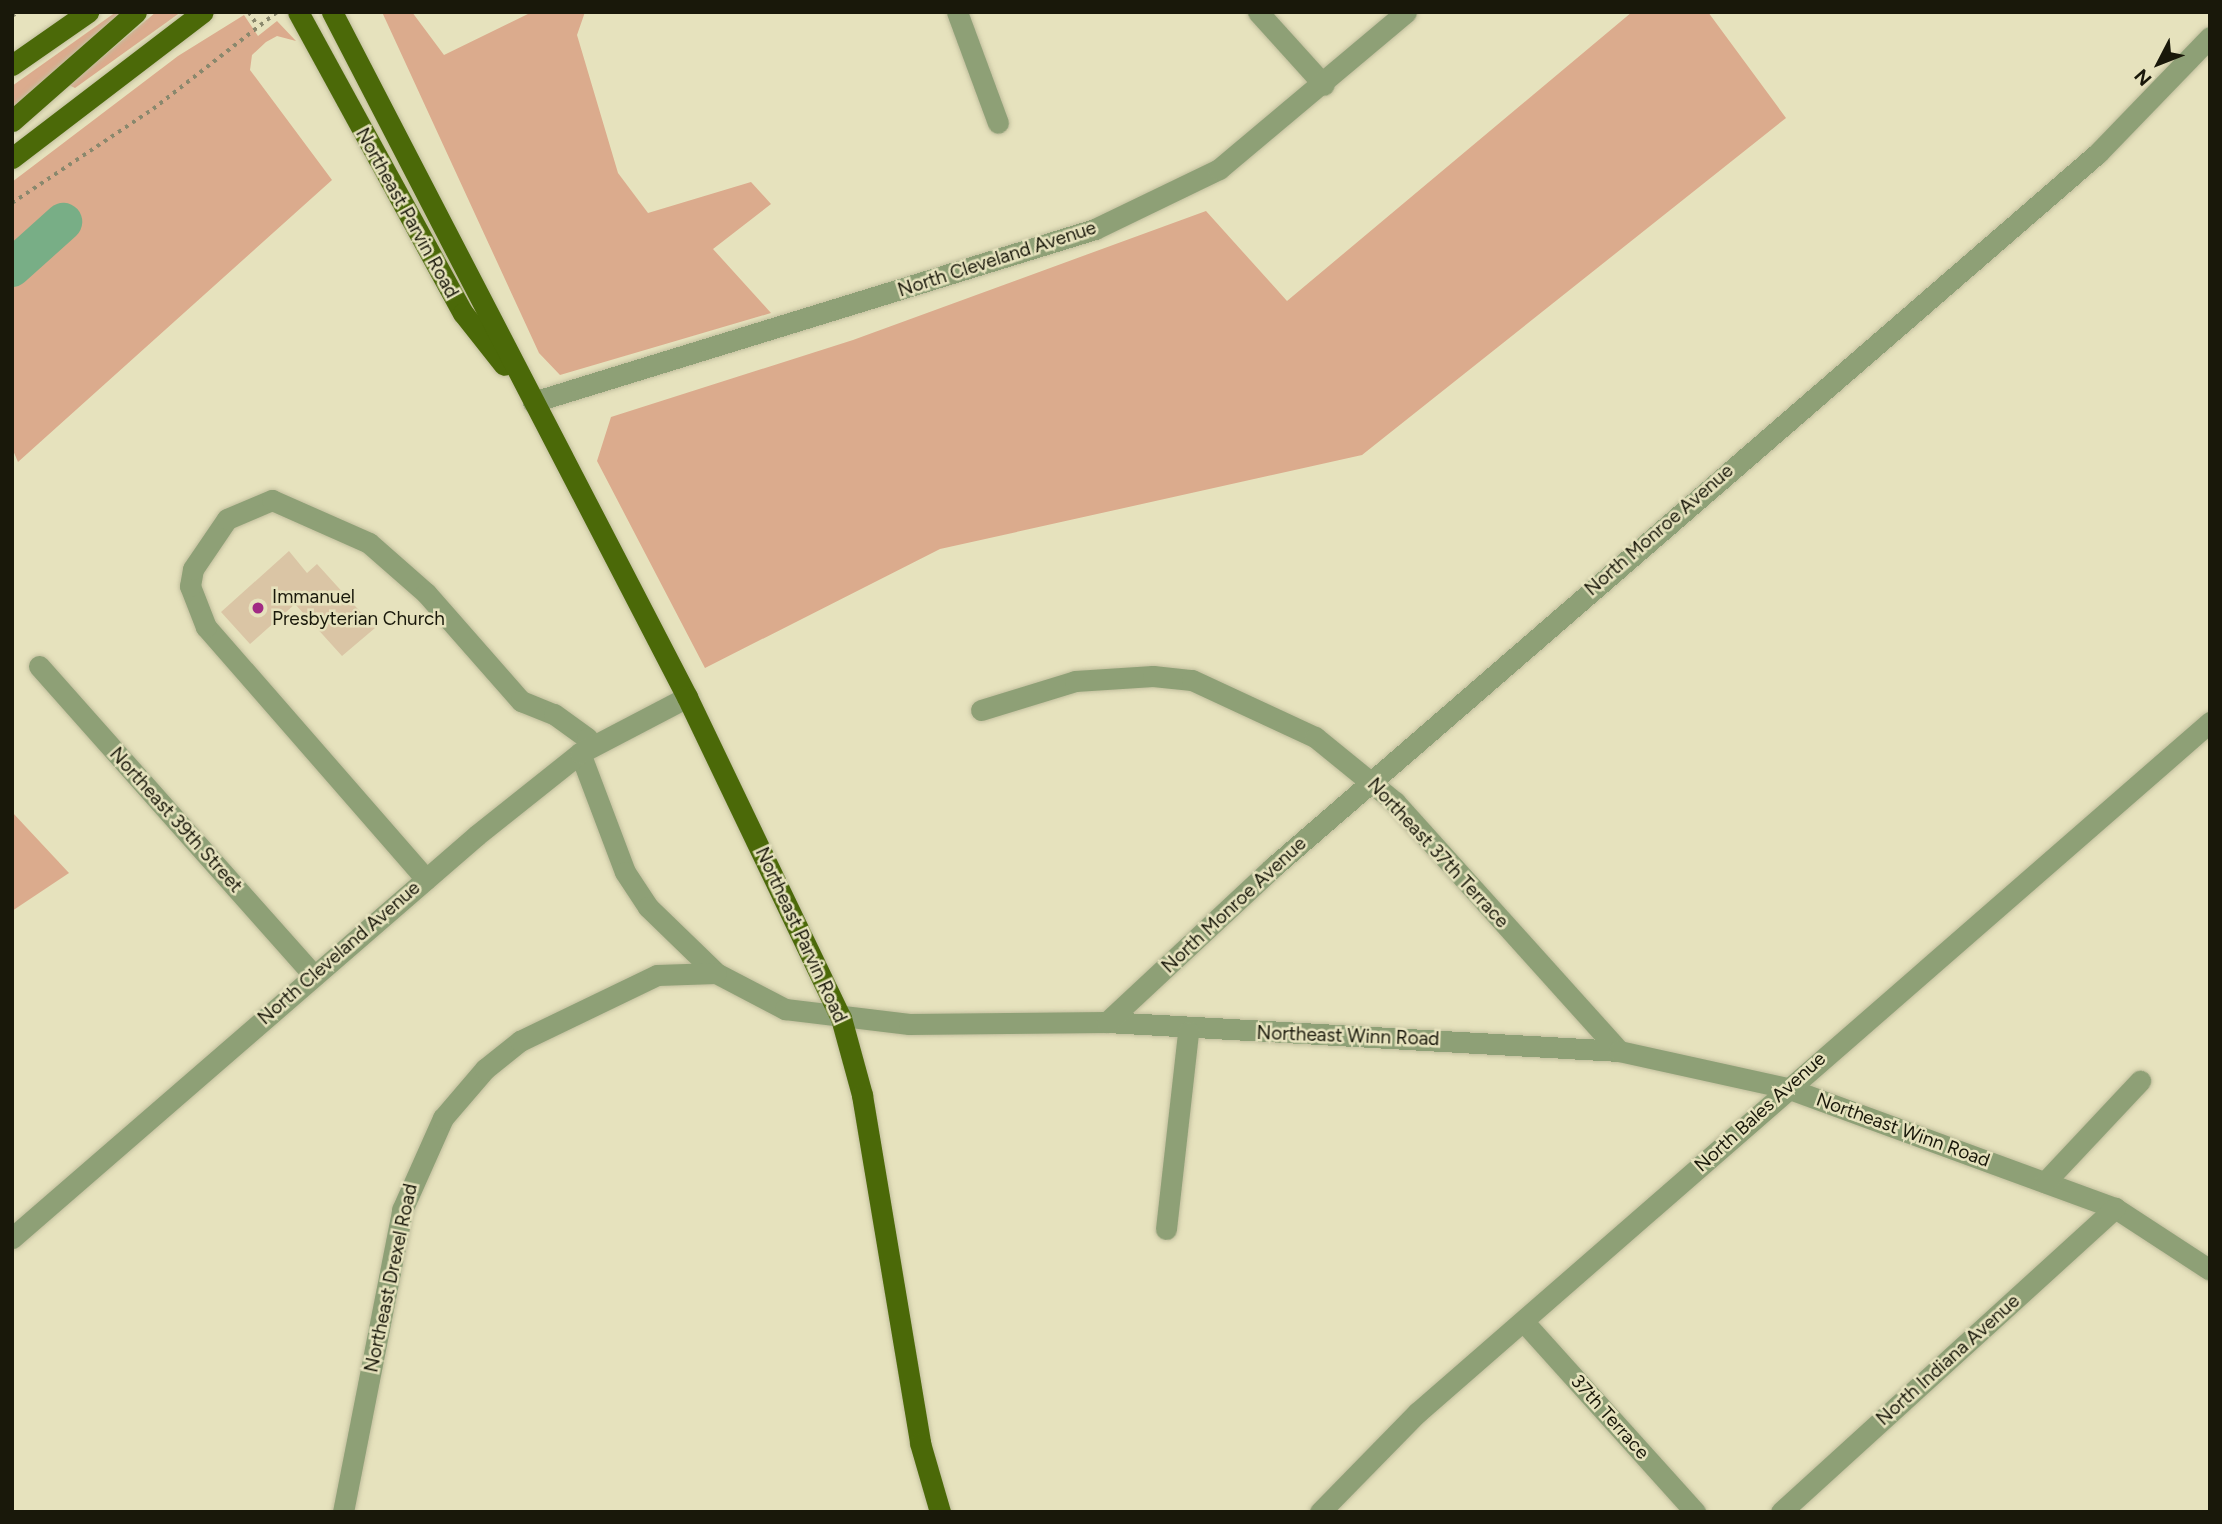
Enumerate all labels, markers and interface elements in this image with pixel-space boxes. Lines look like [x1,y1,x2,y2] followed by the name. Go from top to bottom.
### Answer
[2124,28,2194,98] north arrow
[2130,64,2156,91] text: N
[351,124,463,302] street label: Northeast Parvin Road
[895,216,1099,302] street label: North Cleveland Avenue
[1580,459,1738,601] street label: North Monroe Avenue
[272,586,445,630] place label: Immanuel Presbyterian Church
[250,600,266,616] marker: Immanuel Presbyterian Church
[105,743,247,897] street label: Northeast 39th Street
[1363,773,1513,933] street label: Northeast 37th Terrace
[1157,832,1311,978] street label: North Monroe Avenue
[750,844,852,1026] street label: Northeast Parvin Road
[253,876,425,1030] street label: North Cleveland Avenue
[1256,1021,1440,1051] street label: Northeast Winn Road
[1690,1047,1830,1177] street label: North Bales Avenue
[1813,1088,1993,1172] street label: Northeast Winn Road
[360,1182,422,1374] street label: Northeast Drexel Road
[1872,1290,2024,1430] street label: North Indiana Avenue
[1566,1370,1654,1464] street label: 37th Terrace

